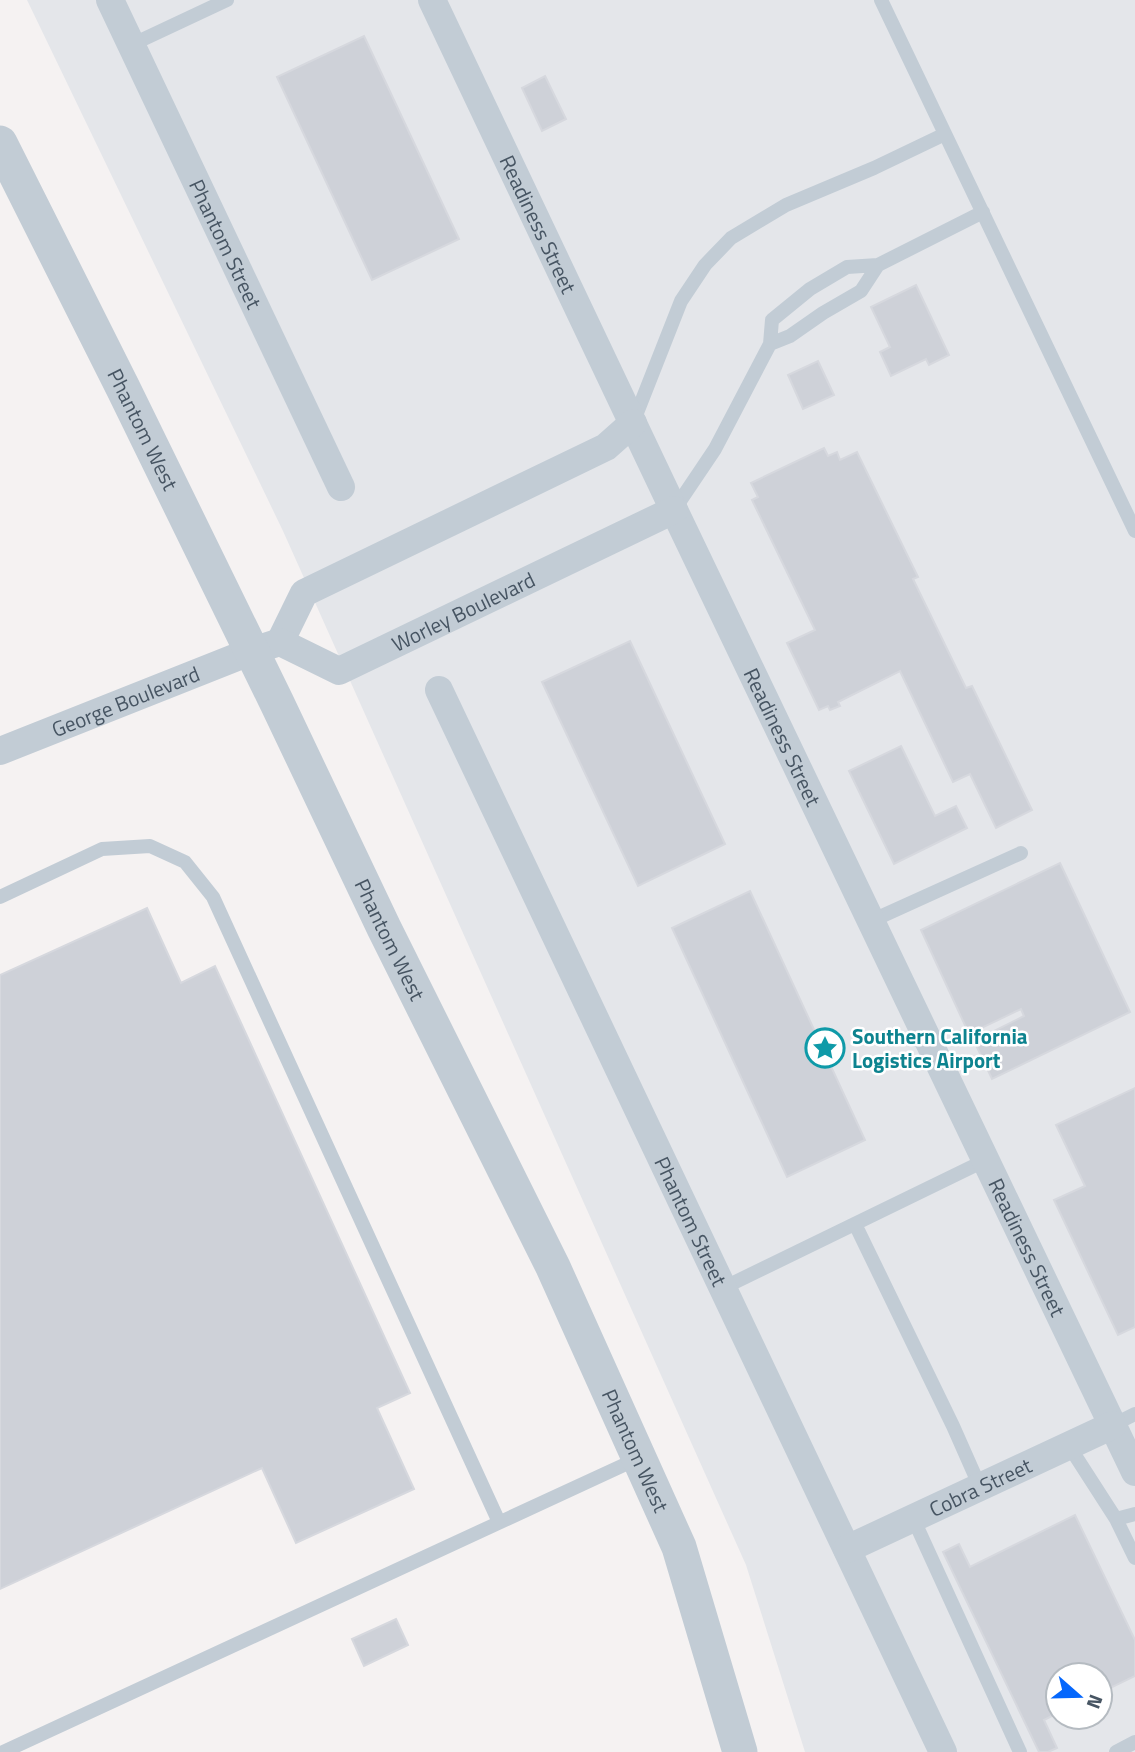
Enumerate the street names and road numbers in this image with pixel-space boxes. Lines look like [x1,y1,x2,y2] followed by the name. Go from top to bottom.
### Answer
[492,150,585,299] street label: Readiness Street
[181,174,271,315] street label: Phantom Street
[100,363,187,496] street label: Phantom West
[386,563,540,659] street label: Worley Boulevard
[47,657,204,745] street label: George Boulevard
[736,662,830,812] street label: Readiness Street
[347,873,434,1007] street label: Phantom West
[647,1151,736,1292] street label: Phantom Street
[980,1173,1074,1322] street label: Readiness Street
[594,1384,678,1518] street label: Phantom West
[924,1449,1037,1525] street label: Cobra Street

